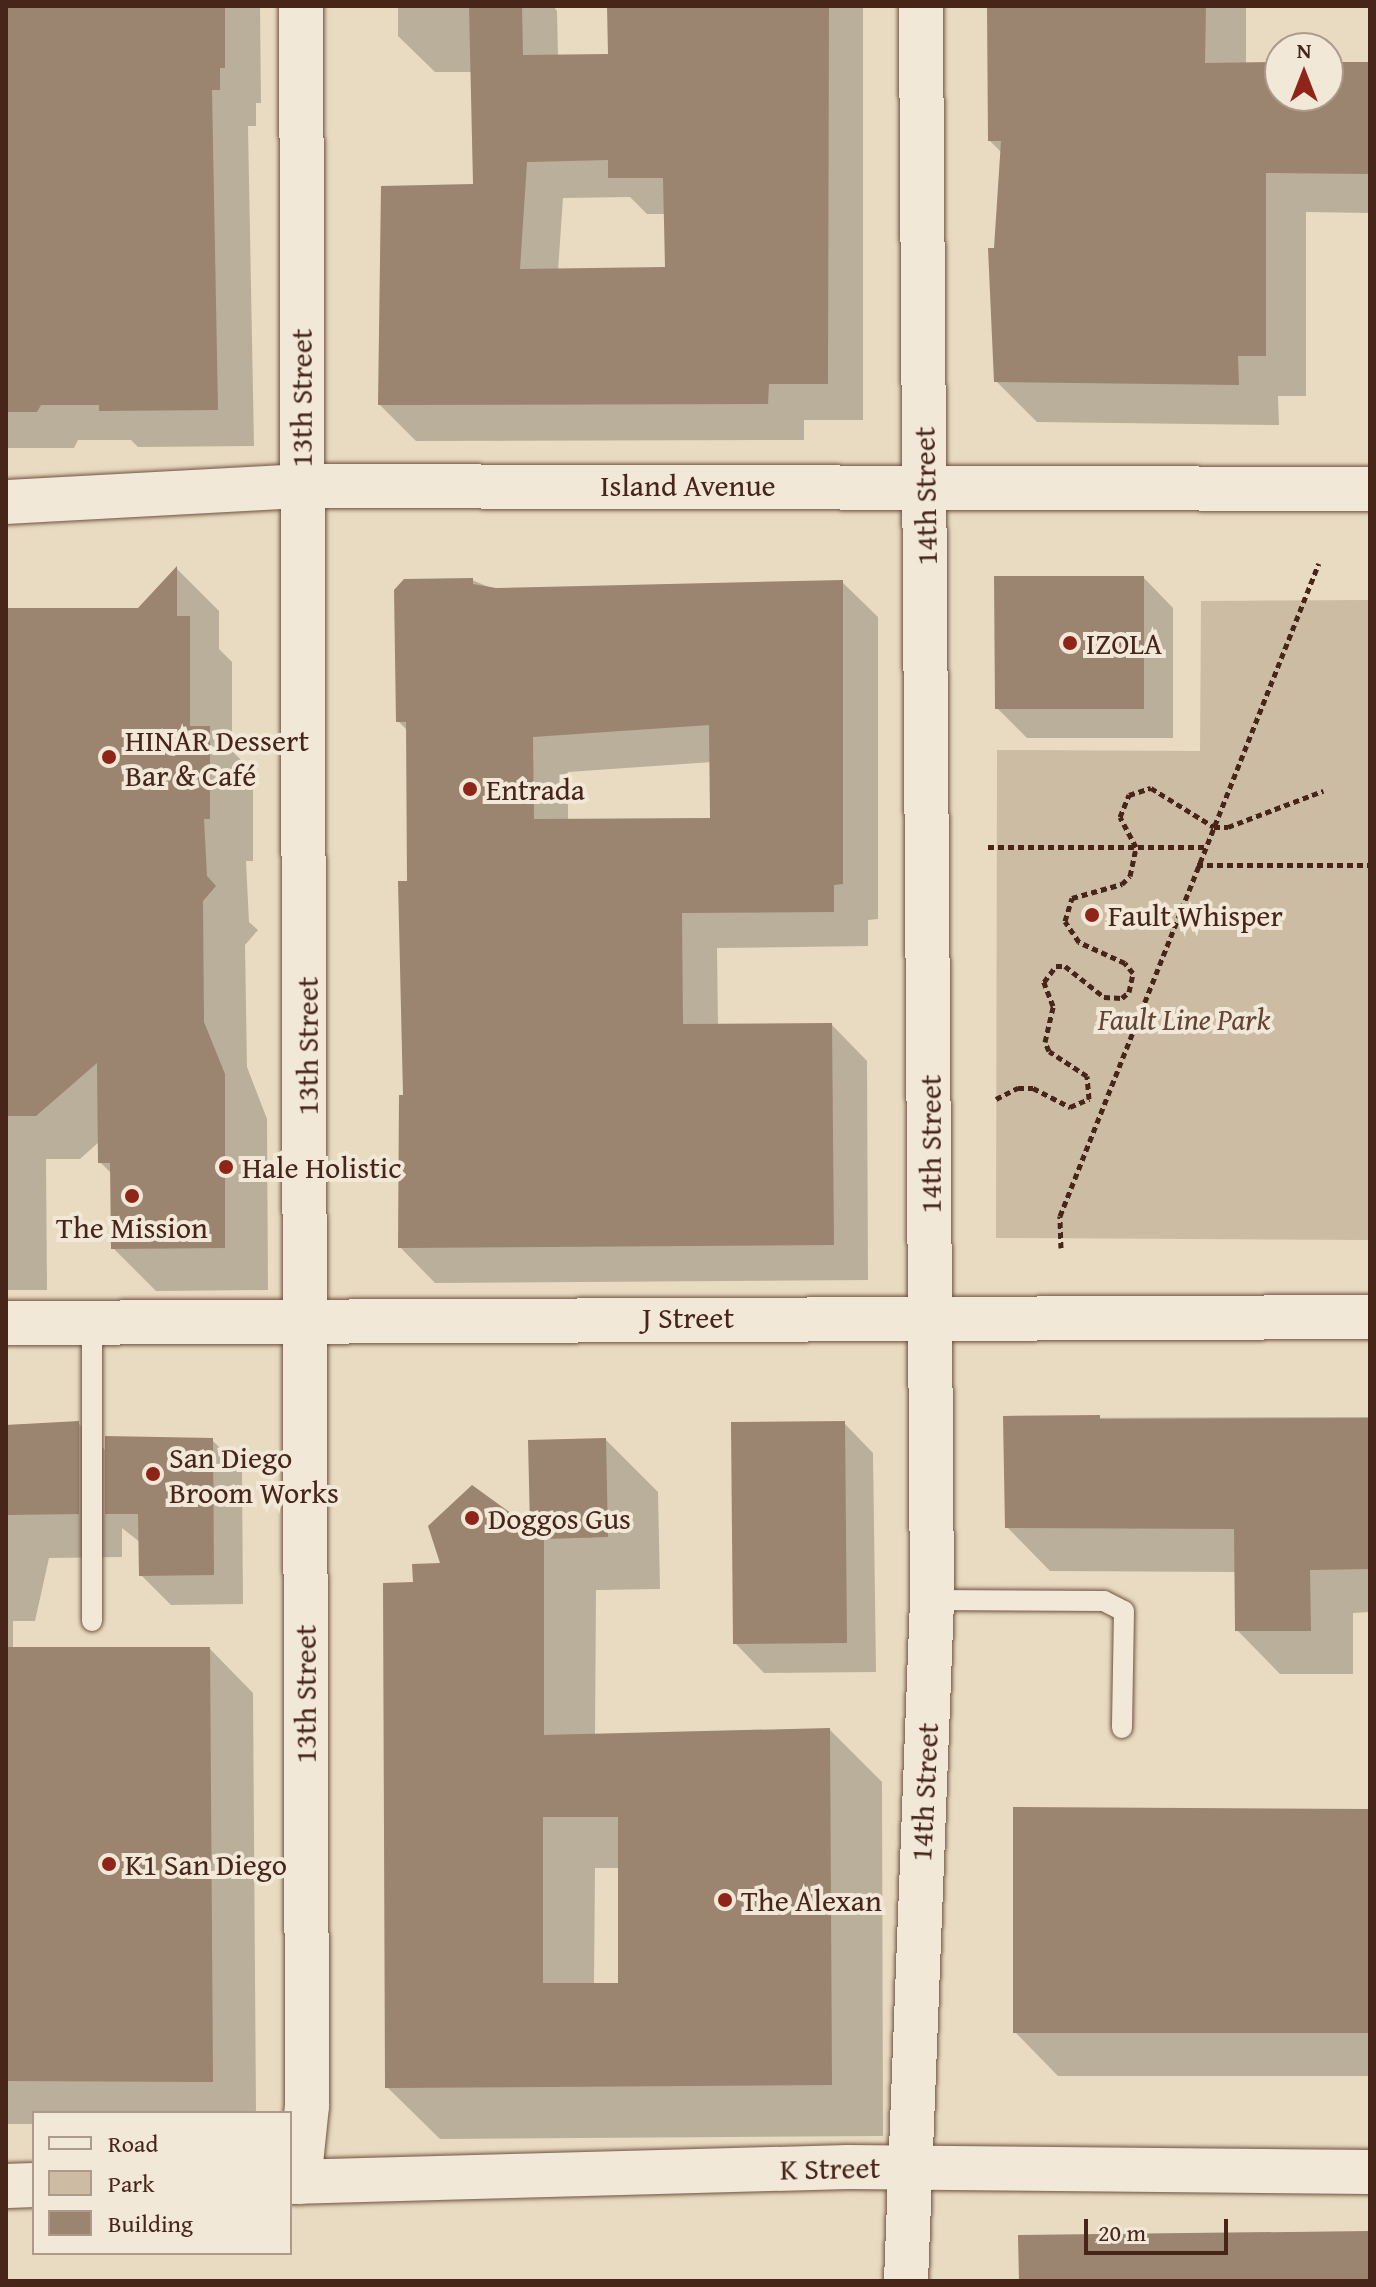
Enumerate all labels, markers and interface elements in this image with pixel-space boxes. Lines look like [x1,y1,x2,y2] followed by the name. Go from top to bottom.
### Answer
[1264,32,1344,112] north arrow
[1297,34,1311,66] text: N
[283,329,319,467] street label: 13th Street
[906,426,944,566] street label: 14th Street
[600,467,776,503] street label: Island Avenue
[1086,625,1162,661] place label: IZOLA
[1061,634,1079,652] marker: IZOLA
[125,722,309,792] place label: HINAR Dessert Bar & Café
[100,748,118,766] marker: HINAR Dessert Bar & Café
[486,771,585,807] place label: Entrada
[461,780,479,798] marker: Entrada
[1108,897,1283,933] place label: Fault Whisper
[1083,906,1101,924] marker: Fault Whisper
[289,977,325,1115] street label: 13th Street
[1098,1001,1270,1037] park label: Fault Line Park
[912,1075,948,1213] street label: 14th Street
[242,1149,401,1185] place label: Hale Holistic
[217,1158,235,1176] marker: Hale Holistic
[123,1187,141,1205] marker: The Mission
[56,1209,208,1245] place label: The Mission
[642,1299,734,1335] street label: J Street
[169,1439,339,1510] place label: San Diego Broom Works
[144,1465,162,1483] marker: San Diego Broom Works
[488,1500,631,1536] place label: Doggos Gus
[463,1509,481,1527] marker: Doggos Gus
[287,1625,323,1763] street label: 13th Street
[902,1722,946,1862] street label: 14th Street
[125,1846,287,1882] place label: K1 San Diego
[100,1855,118,1873] marker: K1 San Diego
[741,1882,882,1918] place label: The Alexan
[716,1891,734,1909] marker: The Alexan
[32,2111,292,2255] legend
[108,2126,158,2161] text: Road
[780,2149,880,2187] street label: K Street
[108,2166,154,2201] text: Park
[1088,2203,1232,2253] scale bar
[108,2206,193,2241] text: Building
[1098,2215,1146,2250] text: 20 m

